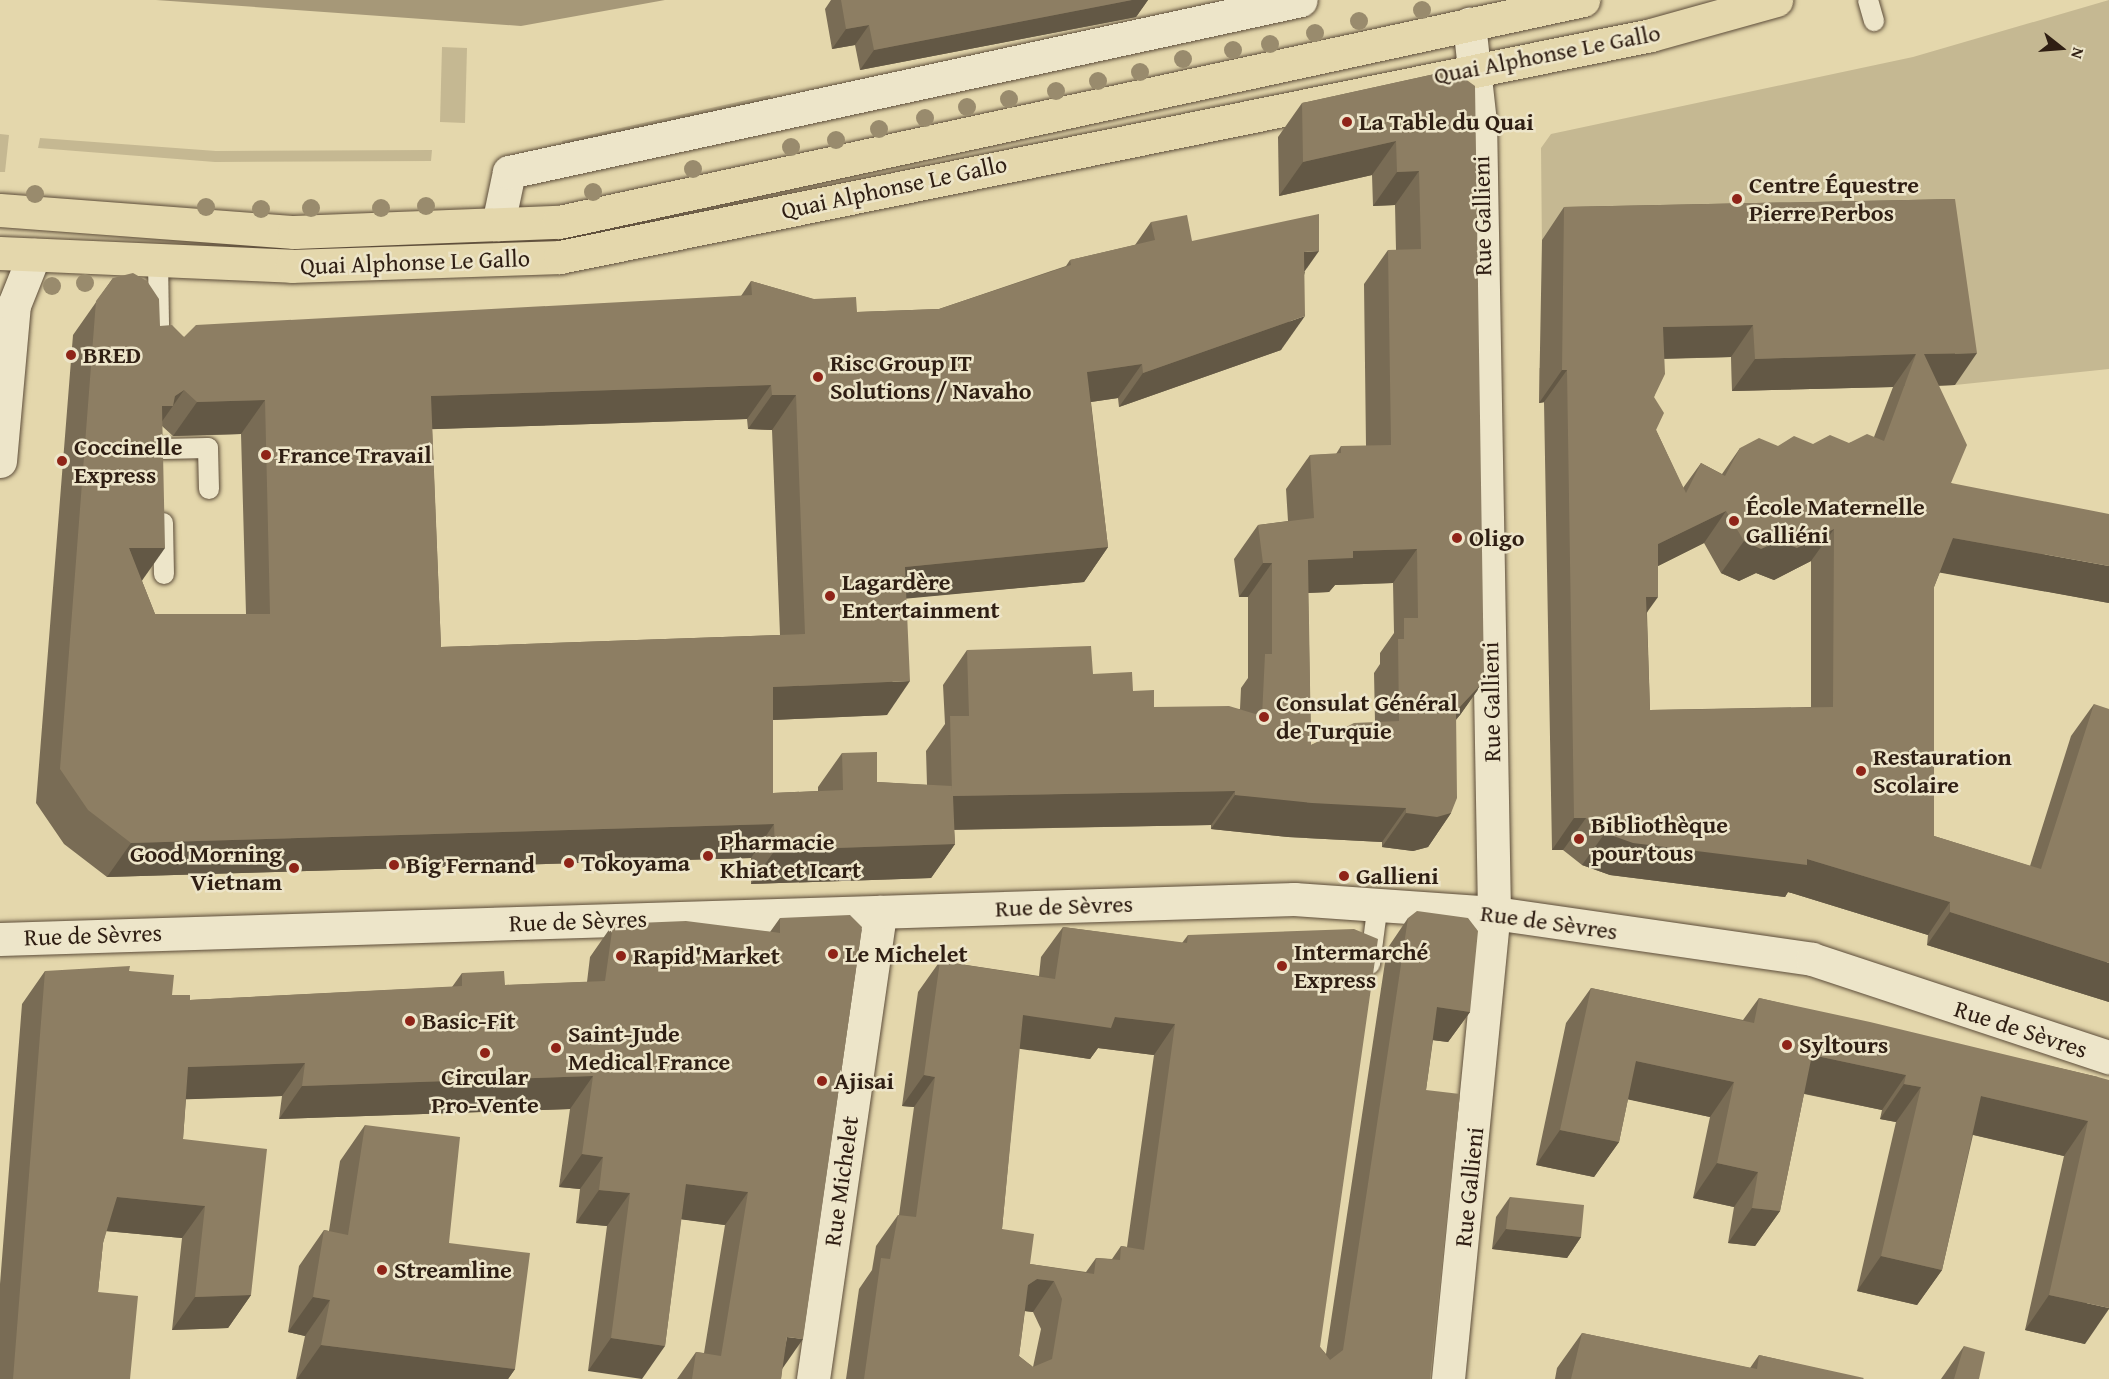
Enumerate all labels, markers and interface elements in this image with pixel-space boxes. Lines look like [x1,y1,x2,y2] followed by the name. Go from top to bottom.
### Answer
[1431,18,1663,90] street label: Quai Alphonse Le Gallo
[2031,18,2091,78] north arrow
[2065,45,2091,62] text: N
[1359,108,1534,136] place label: La Table du Quai
[1340,115,1354,129] marker: La Table du Quai
[779,149,1009,225] street label: Quai Alphonse Le Gallo
[1467,155,1497,277] street label: Rue Gallieni
[1749,171,1919,227] place label: Centre Équestre Pierre Perbos
[1730,192,1744,206] marker: Centre Équestre Pierre Perbos
[300,244,530,280] street label: Quai Alphonse Le Gallo
[83,341,141,369] place label: BRED
[64,348,78,362] marker: BRED
[830,349,1031,405] place label: Risc Group IT Solutions / Navaho
[811,370,825,384] marker: Risc Group IT Solutions / Navaho
[74,433,183,489] place label: Coccinelle Express
[278,441,432,469] place label: France Travail
[259,448,273,462] marker: France Travail
[55,454,69,468] marker: Coccinelle Express
[1746,493,1925,549] place label: École Maternelle Galliéni
[1727,514,1741,528] marker: École Maternelle Galliéni
[1469,524,1524,552] place label: Oligo
[1450,531,1464,545] marker: Oligo
[842,568,1000,624] place label: Lagardère Entertainment
[823,589,837,603] marker: Lagardère Entertainment
[1476,641,1506,763] street label: Rue Gallieni
[1276,689,1458,745] place label: Consulat Général de Turquie
[1257,710,1271,724] marker: Consulat Général de Turquie
[1873,743,2012,799] place label: Restauration Scolaire
[1854,764,1868,778] marker: Restauration Scolaire
[1591,811,1728,867] place label: Bibliothèque pour tous
[720,828,861,884] place label: Pharmacie Khiat et Icart
[1572,832,1586,846] marker: Bibliothèque pour tous
[130,840,282,896] place label: Good Morning Vietnam
[581,849,690,877] place label: Tokoyama
[701,849,715,863] marker: Pharmacie Khiat et Icart
[406,851,535,879] place label: Big Fernand
[562,856,576,870] marker: Tokoyama
[387,858,401,872] marker: Big Fernand
[287,861,301,875] marker: Good Morning Vietnam
[1356,862,1439,890] place label: Gallieni
[1337,869,1351,883] marker: Gallieni
[995,889,1133,923] street label: Rue de Sèvres
[1479,898,1619,946] street label: Rue de Sèvres
[509,904,647,938] street label: Rue de Sèvres
[24,918,162,952] street label: Rue de Sèvres
[1294,938,1428,994] place label: Intermarché Express
[845,940,968,968] place label: Le Michelet
[633,942,780,970] place label: Rapid'Market
[826,947,840,961] marker: Le Michelet
[614,949,628,963] marker: Rapid'Market
[1275,959,1289,973] marker: Intermarché Express
[1951,994,2091,1064] street label: Rue de Sèvres
[422,1007,516,1035] place label: Basic-Fit
[403,1014,417,1028] marker: Basic-Fit
[568,1020,730,1076] place label: Saint-Jude Medical France
[1799,1031,1888,1059] place label: Syltours
[1780,1038,1794,1052] marker: Syltours
[549,1041,563,1055] marker: Saint-Jude Medical France
[478,1046,492,1060] marker: Circular Pro-Vente
[431,1063,539,1119] place label: Circular Pro-Vente
[834,1067,894,1095] place label: Ajisai
[815,1074,829,1088] marker: Ajisai
[818,1114,864,1248] street label: Rue Michelet
[1448,1126,1490,1248] street label: Rue Gallieni
[394,1256,512,1284] place label: Streamline
[375,1263,389,1277] marker: Streamline

